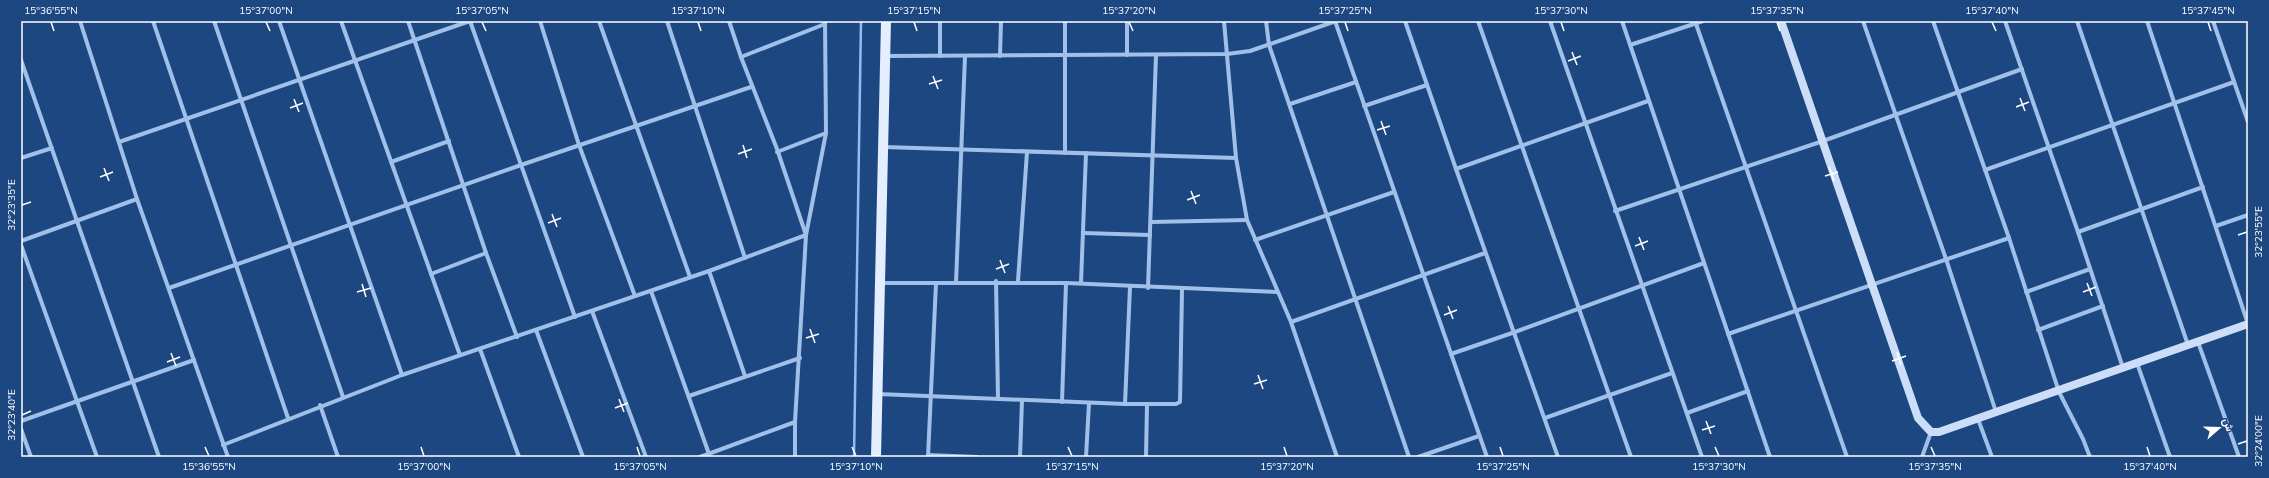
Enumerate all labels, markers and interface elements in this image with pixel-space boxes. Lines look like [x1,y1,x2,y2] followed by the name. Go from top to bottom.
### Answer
[24,4,78,17] text: 15°36'55"N
[239,4,293,17] text: 15°37'00"N
[455,4,509,17] text: 15°37'05"N
[671,4,725,17] text: 15°37'10"N
[887,4,941,17] text: 15°37'15"N
[1102,4,1156,17] text: 15°37'20"N
[1318,4,1372,17] text: 15°37'25"N
[1534,4,1588,17] text: 15°37'30"N
[1750,4,1804,17] text: 15°37'35"N
[1965,4,2019,17] text: 15°37'40"N
[2181,4,2235,17] text: 15°37'45"N
[5,179,18,231] text: 32°23'35"E
[2252,206,2265,258] text: 32°23'55"E
[5,389,18,441] text: 32°23'40"E
[2199,408,2239,448] north arrow
[2252,415,2265,467] text: 32°24'00"E
[2220,416,2237,433] text: ش
[182,460,236,473] text: 15°36'55"N
[397,460,451,473] text: 15°37'00"N
[613,460,667,473] text: 15°37'05"N
[829,460,883,473] text: 15°37'10"N
[1045,460,1099,473] text: 15°37'15"N
[1260,460,1314,473] text: 15°37'20"N
[1476,460,1530,473] text: 15°37'25"N
[1692,460,1746,473] text: 15°37'30"N
[1908,460,1962,473] text: 15°37'35"N
[2123,460,2177,473] text: 15°37'40"N

